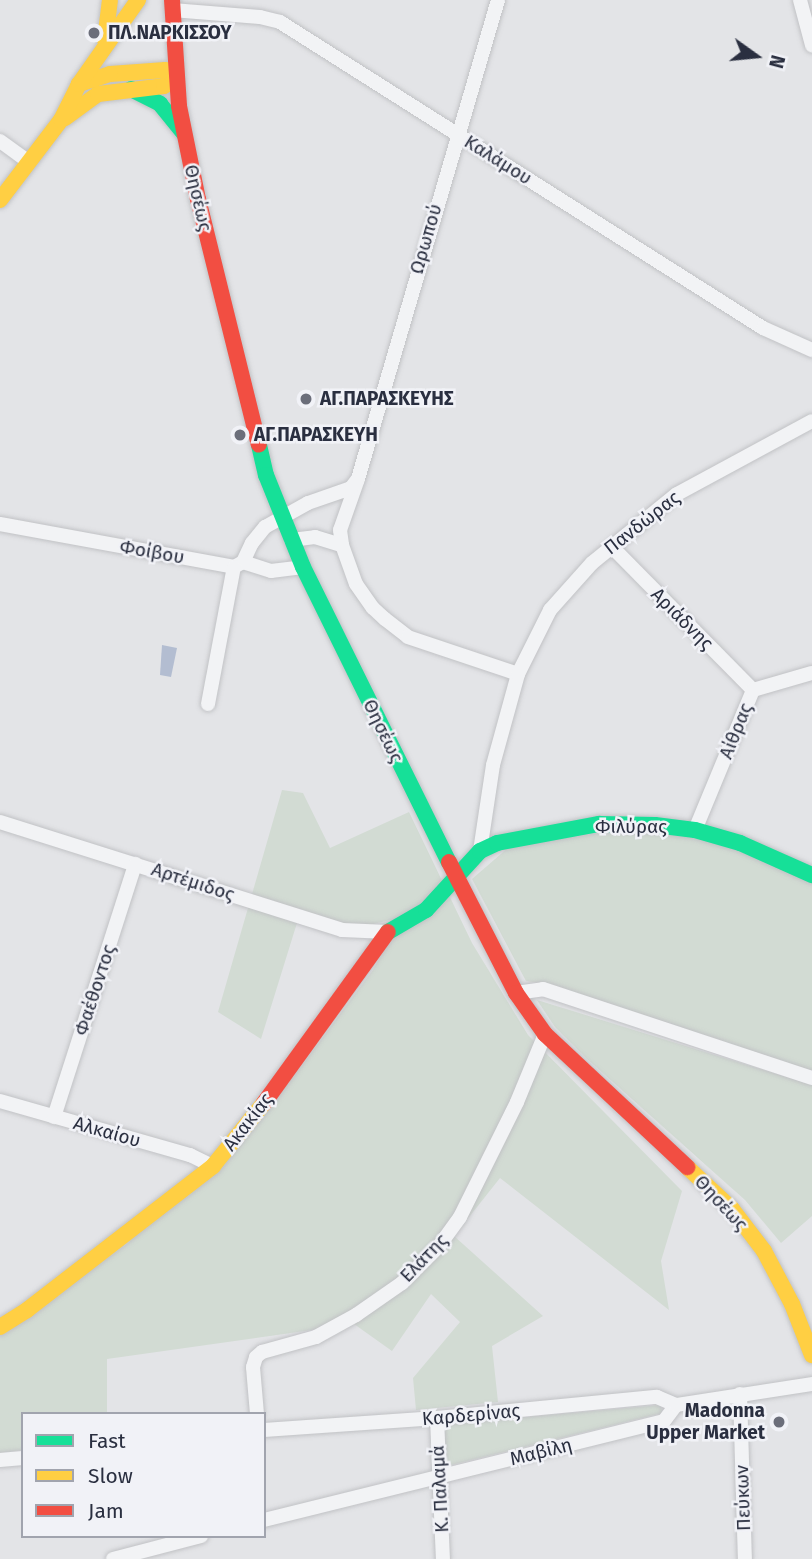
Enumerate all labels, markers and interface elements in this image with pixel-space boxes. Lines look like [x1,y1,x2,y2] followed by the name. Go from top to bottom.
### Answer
[721,21,791,91] north arrow
[108,22,232,44] place label: ΠΛ.ΝΑΡΚΙΣΣΟΥ
[86,25,102,41] marker: ΠΛ.ΝΑΡΚΙΣΣΟΥ
[764,52,790,71] text: N
[460,130,536,190] street label: Καλάμου
[179,162,217,234] street label: Θησέως
[405,201,447,277] street label: Ωρωπού
[320,388,453,410] place label: ΑΓ.ΠΑΡΑΣΚΕΥΗΣ
[298,391,314,407] marker: ΑΓ.ΠΑΡΑΣΚΕΥΗΣ
[254,424,378,446] place label: ΑΓ.ΠΑΡΑΣΚΕΥΗ
[232,427,248,443] marker: ΑΓ.ΠΑΡΑΣΚΕΥΗ
[600,486,684,560] street label: Πανδώρας
[118,535,186,569] street label: Φοίβου
[646,583,718,655] street label: Αριάδνης
[358,696,408,766] street label: Θησέως
[715,700,757,762] street label: Αίθρας
[595,816,667,838] street label: Φιλύρας
[149,858,237,906] street label: Αρτέμιδος
[70,942,120,1038] street label: Φαέθοντος
[218,1088,278,1156] street label: Ακακίας
[71,1112,143,1152] street label: Αλκαίου
[690,1170,752,1236] street label: Θησέως
[395,1229,453,1287] street label: Ελάτης
[421,1399,521,1431] street label: Καρδερίνας
[646,1400,765,1444] place label: Madonna Upper Market
[21,1412,266,1538] legend
[771,1414,787,1430] marker: Madonna Upper Market
[88,1428,126,1454] text: Fast
[507,1433,575,1471] street label: Μαβίλη
[426,1445,454,1533] street label: Κ. Παλαμά
[88,1463,133,1489] text: Slow
[730,1465,756,1531] street label: Πεύκων
[88,1498,124,1524] text: Jam

